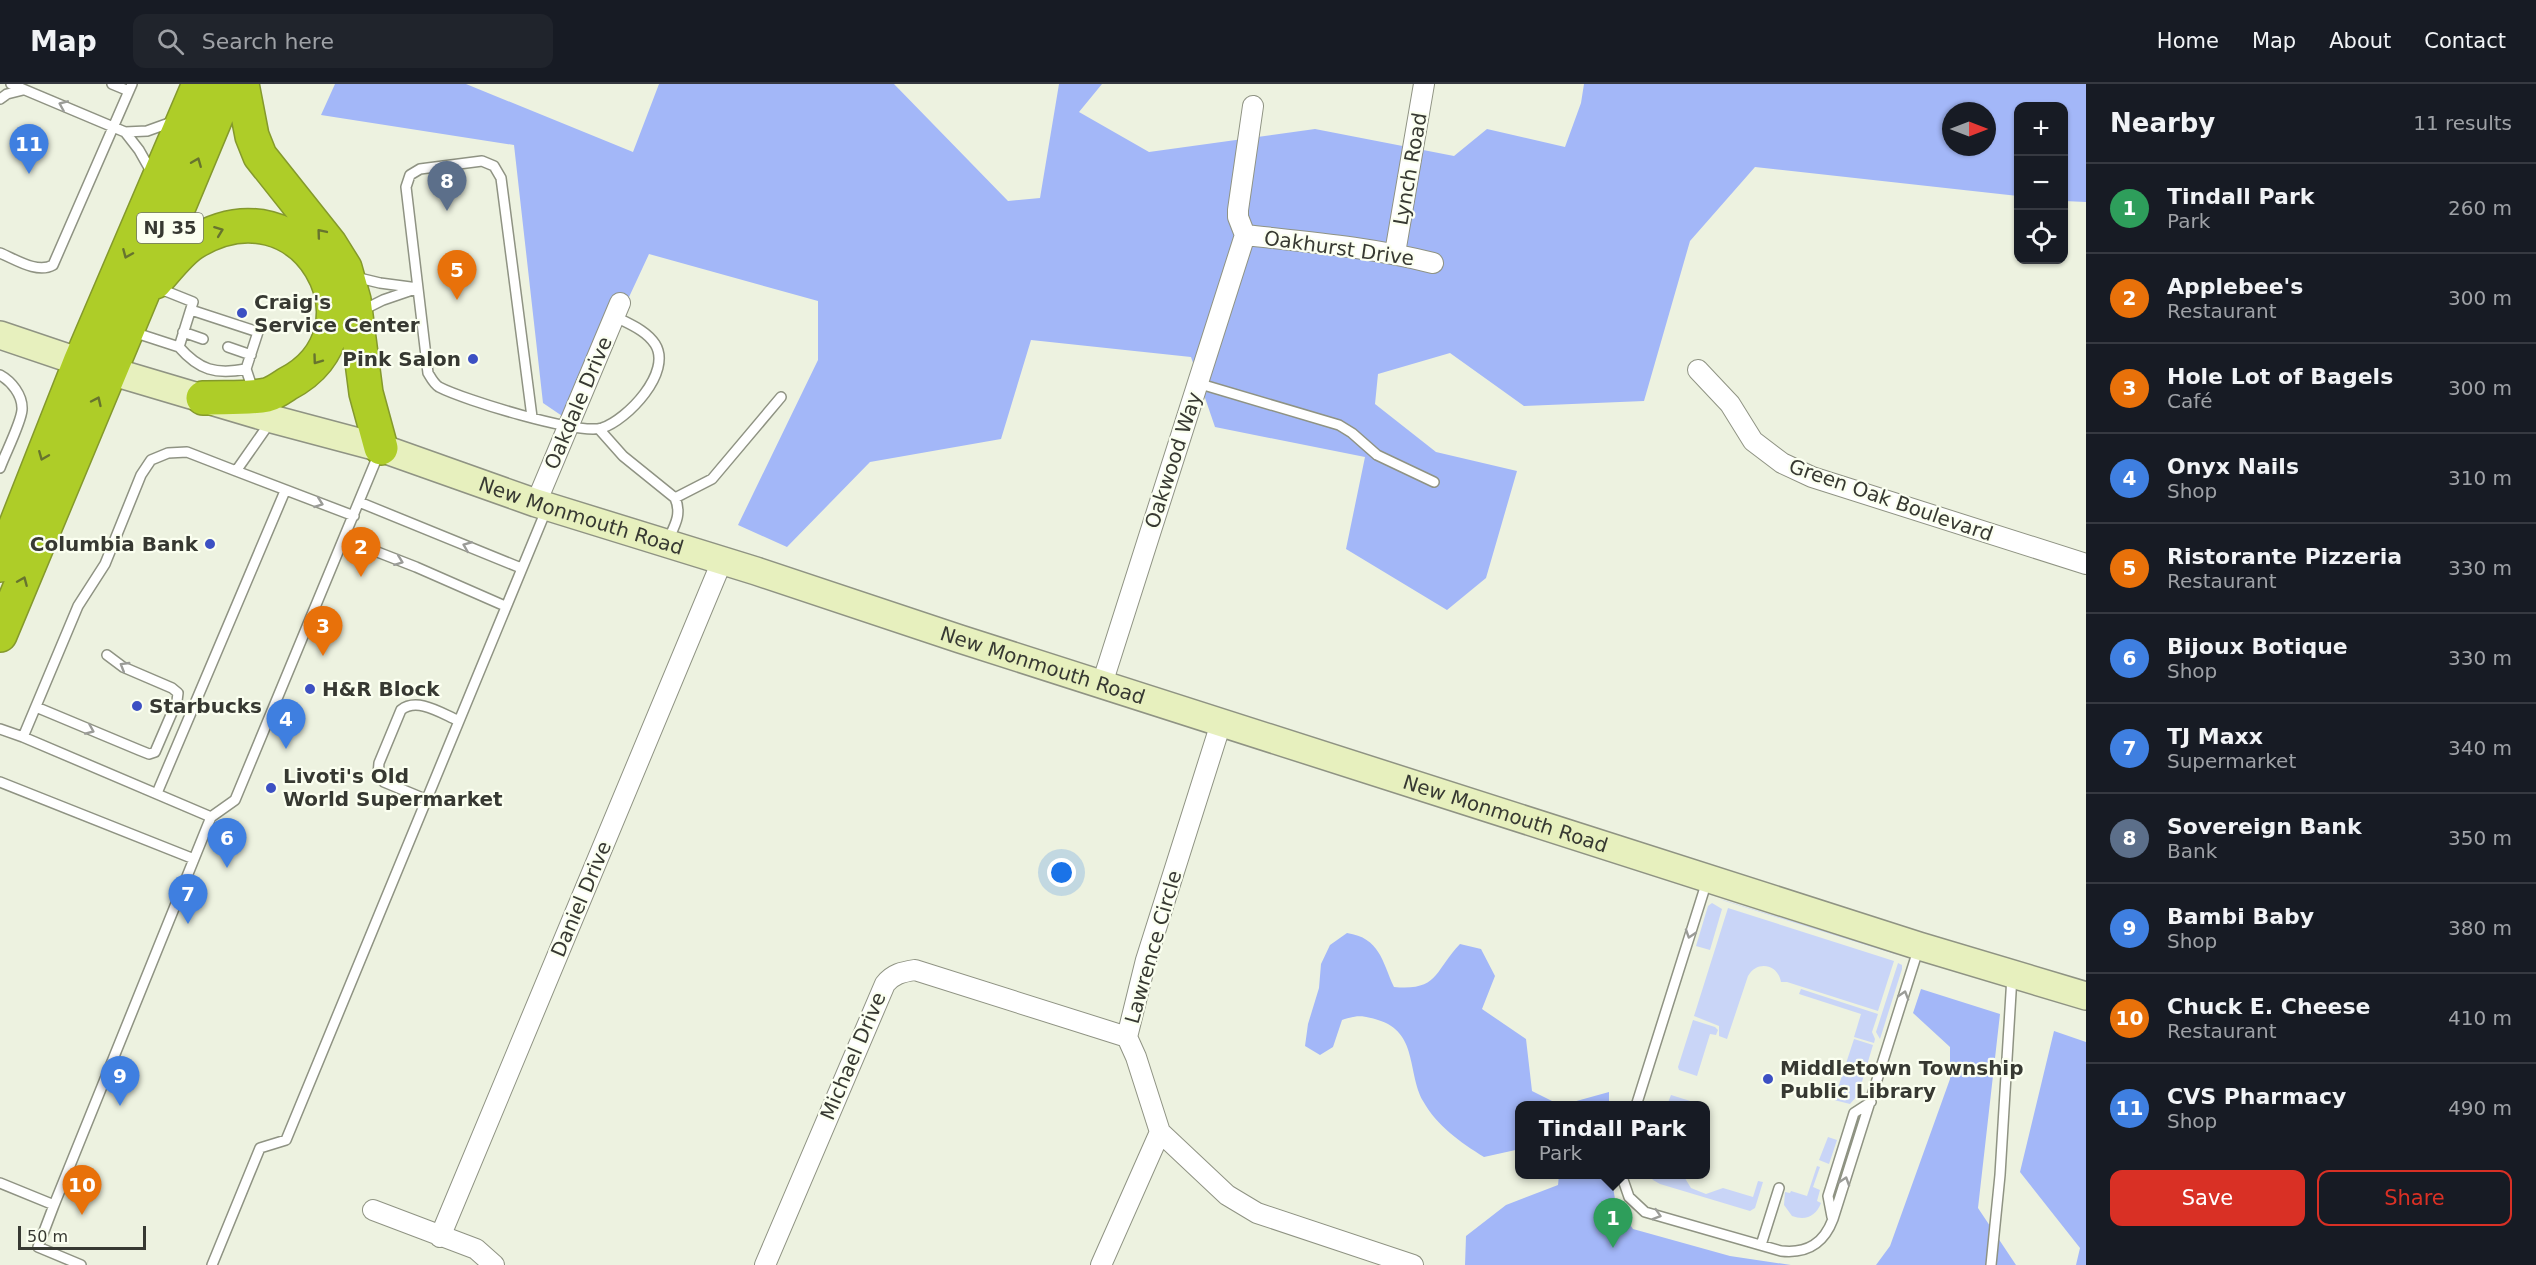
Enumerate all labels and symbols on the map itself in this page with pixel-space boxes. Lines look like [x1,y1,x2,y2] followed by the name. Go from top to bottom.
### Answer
[58,100,69,112] one-way arrow
[1942,102,1996,156] north arrow
[1388,111,1432,227] street label: Lynch Road
[9,124,48,174] pin: 11
[190,157,202,168] one-way arrow
[428,162,466,211] pin: 8
[137,213,203,243] road number: NJ 35
[213,226,224,238] one-way arrow
[1263,226,1415,270] street label: Oakhurst Drive
[318,229,329,240] one-way arrow
[122,248,134,259] one-way arrow
[438,250,476,300] pin: 5
[254,290,420,337] place label: Craig's Service Center
[235,306,249,320] marker: Craig's Service Center
[539,333,617,473] street label: Oakdale Drive
[342,347,461,371] place label: Pink Salon
[466,352,480,366] marker: Pink Salon
[314,353,325,364] one-way arrow
[1140,389,1206,531] street label: Oakwood Way
[90,396,102,407] one-way arrow
[38,450,51,461] one-way arrow
[1786,454,1996,546] street label: Green Oak Boulevard
[476,472,687,560] street label: New Monmouth Road
[314,496,324,509] one-way arrow
[342,528,380,577] pin: 2
[30,532,199,556] place label: Columbia Bank
[203,537,217,551] marker: Columbia Bank
[462,541,473,553] one-way arrow
[393,553,403,566] one-way arrow
[16,576,28,587] one-way arrow
[304,606,342,656] pin: 3
[937,621,1148,709] street label: New Monmouth Road
[120,662,130,673] one-way arrow
[322,677,440,701] place label: H&R Block
[303,682,317,696] marker: H&R Block
[149,694,262,718] place label: Starbucks
[130,699,144,713] marker: Starbucks
[266,700,306,749] pin: 4
[84,722,95,734] one-way arrow
[283,764,503,811] place label: Livoti's Old World Supermarket
[1400,770,1611,858] street label: New Monmouth Road
[264,781,278,795] marker: Livoti's Old World Supermarket
[208,818,246,868] pin: 6
[546,837,616,961] street label: Daniel Drive
[1047,858,1076,887] your location
[1120,868,1186,1026] street label: Lawrence Circle
[168,874,207,924] pin: 7
[1685,928,1698,939] one-way arrow
[815,989,891,1123] street label: Michael Drive
[1897,990,1909,1001] one-way arrow
[100,1056,140,1106] pin: 9
[1780,1056,2024,1103] place label: Middletown Township Public Library
[1761,1072,1775,1086] marker: Middletown Township Public Library
[62,1166,101,1215] pin: 10
[1838,1176,1850,1187] one-way arrow
[1594,1198,1632,1248] pin: 1
[1651,1208,1662,1220] one-way arrow
[18,1223,146,1250] scale bar

